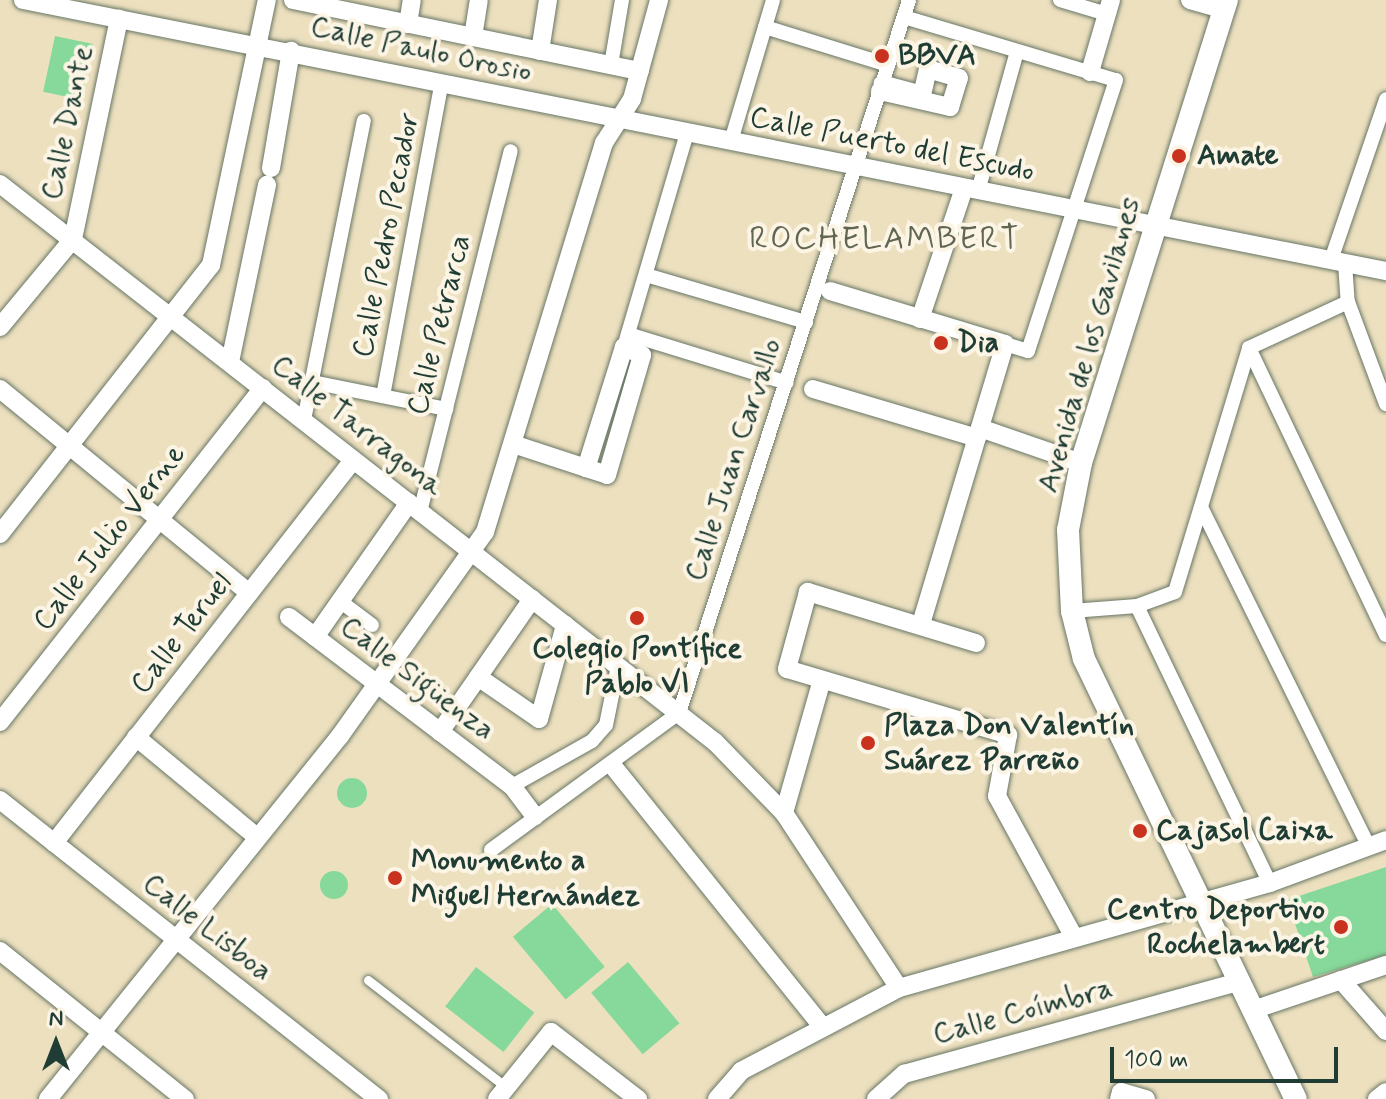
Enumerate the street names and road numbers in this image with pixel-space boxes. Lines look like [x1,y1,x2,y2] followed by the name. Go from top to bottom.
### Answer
[310,10,532,90] street label: Calle Paulo Orosio
[34,44,102,202] street label: Calle Dante
[747,100,1037,190] street label: Calle Puerto del Escudo
[346,110,428,360] street label: Calle Pedro Pecador
[1030,191,1150,499] street label: Avenida de los Gavilanes
[400,231,480,419] street label: Calle Petrarca
[679,338,789,582] street label: Calle Juan Carvallo
[268,351,446,501] street label: Calle Tarragona
[27,439,193,637] street label: Calle Julio Verne
[124,567,240,701] street label: Calle Teruel
[333,609,501,749] street label: Calle Sigüenza
[134,865,280,991] street label: Calle Lisboa
[929,971,1117,1053] street label: Calle Coímbra

